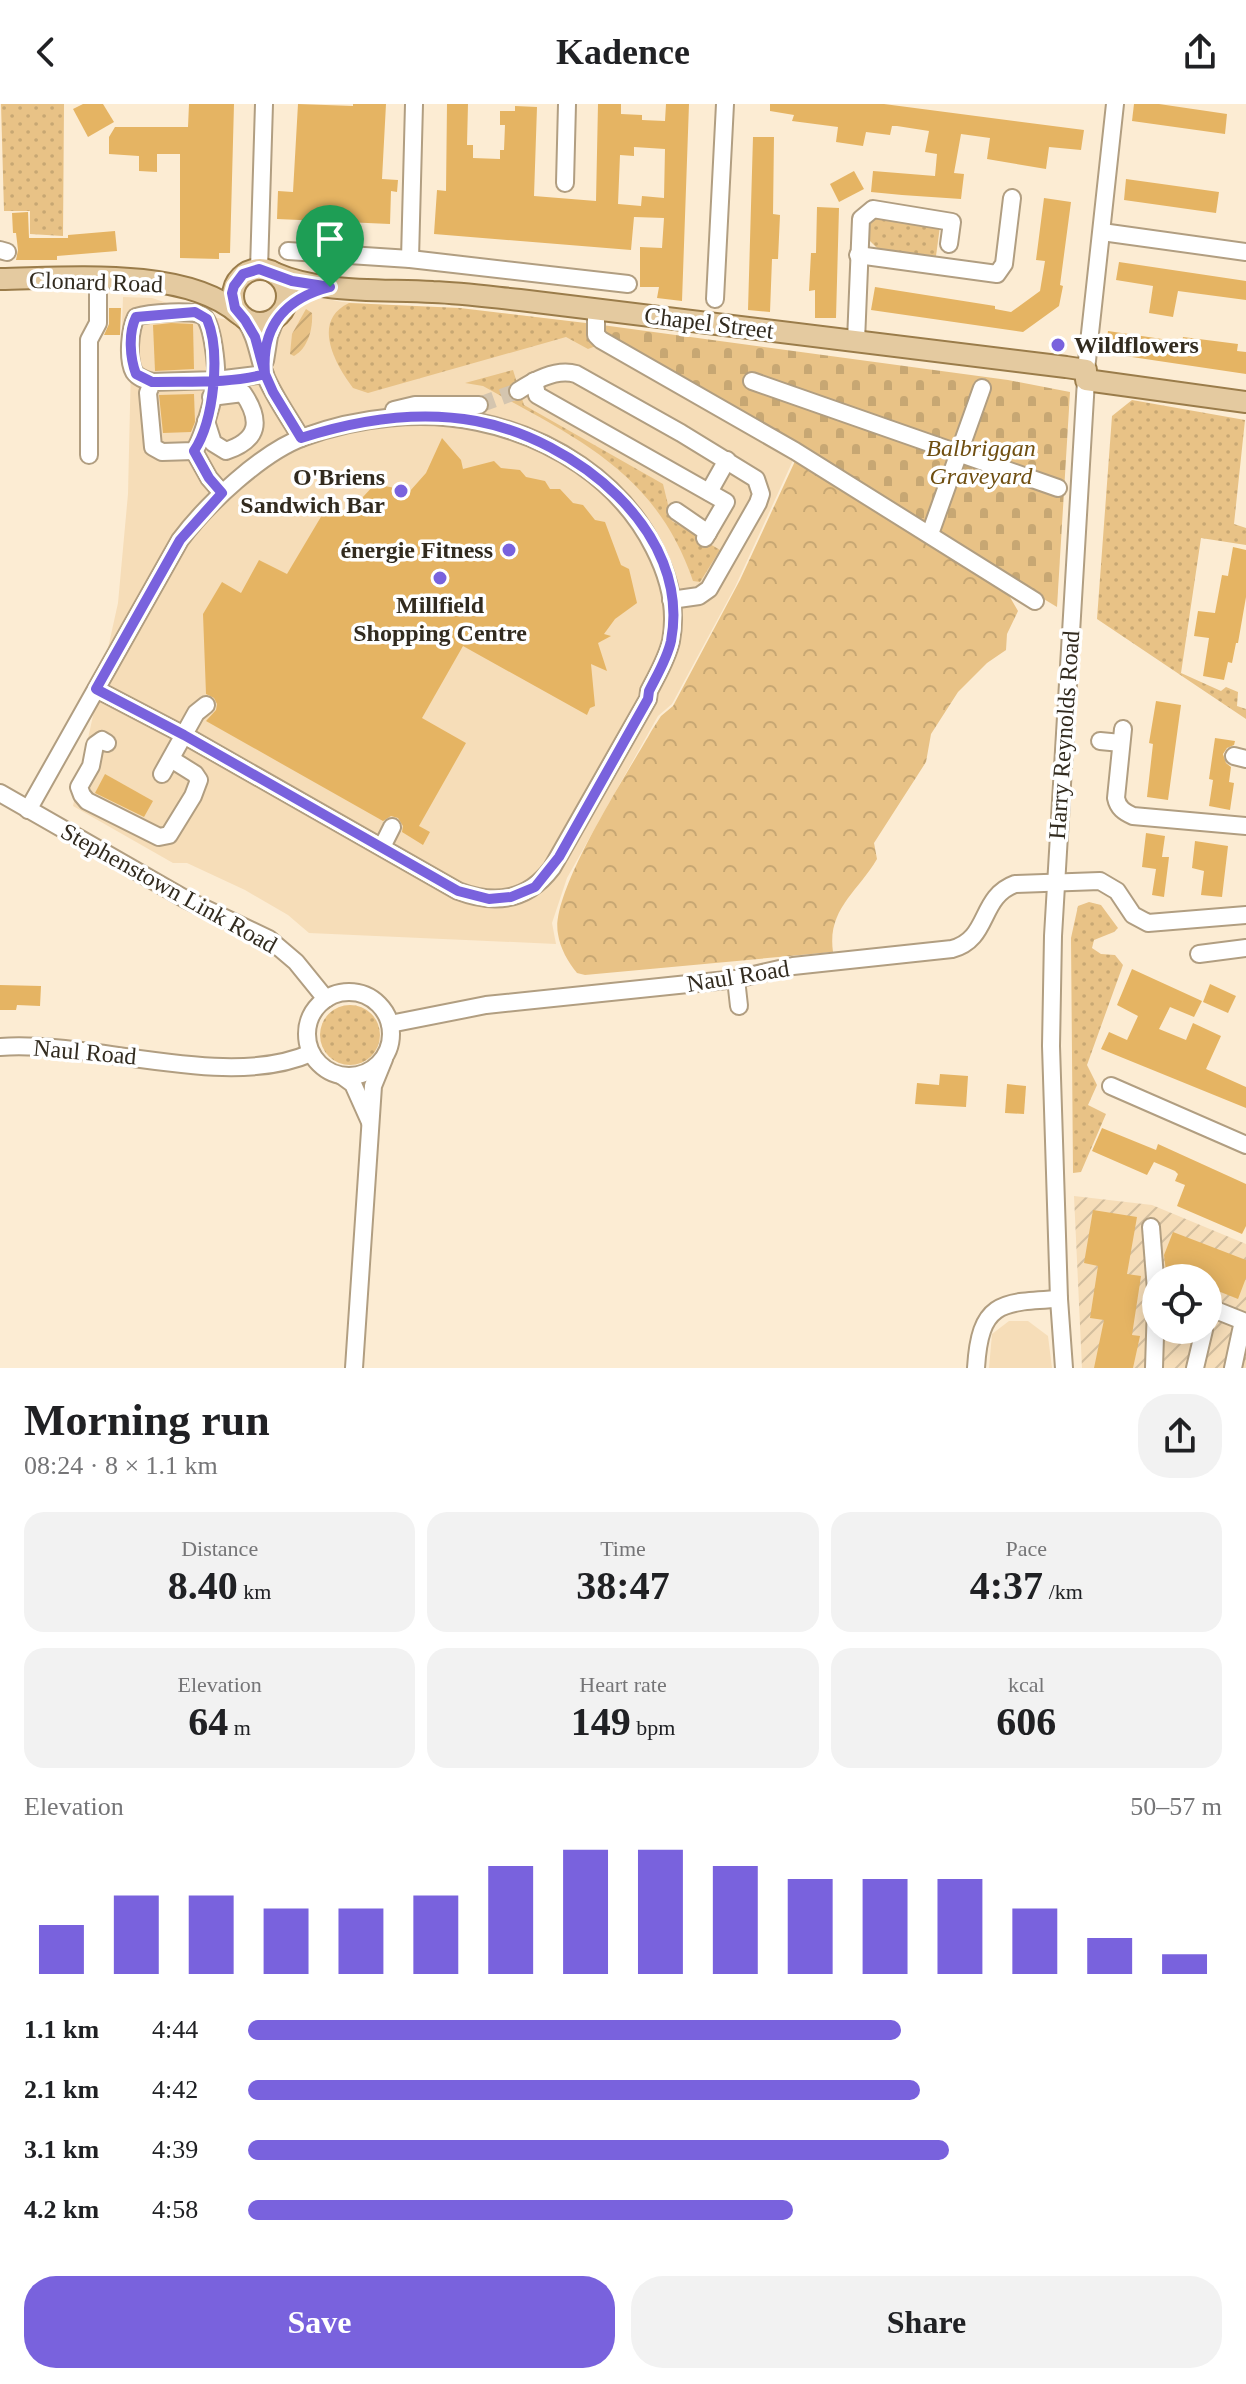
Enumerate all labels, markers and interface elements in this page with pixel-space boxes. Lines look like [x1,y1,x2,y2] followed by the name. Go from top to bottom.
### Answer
[24,30,68,74] icon: back
[1178,30,1222,74] icon: share
[556,32,690,72] text: Kadence
[296,205,364,287] pin
[308,217,352,261] icon: arrive
[29,267,163,297] street label: Clonard Road
[643,302,775,344] street label: Chapel Street
[1074,332,1199,358] place label: Wildflowers
[1049,336,1067,354] marker: Wildflowers
[926,435,1036,489] park label: Balbriggan Graveyard
[240,464,385,518] place label: O'Briens Sandwich Bar
[392,482,410,500] marker: O'Briens Sandwich Bar
[340,537,493,563] place label: énergie Fitness
[500,541,518,559] marker: énergie Fitness
[431,569,449,587] marker: Millfield Shopping Centre
[353,592,527,646] place label: Millfield Shopping Centre
[1044,630,1084,840] street label: Harry Reynolds Road
[57,818,281,958] street label: Stephenstown Link Road
[685,955,791,997] street label: Naul Road
[32,1035,138,1069] street label: Naul Road
[1142,1264,1222,1344] map controls
[1142,1264,1222,1344] button: locate
[1138,1394,1222,1478] button: share
[24,1396,270,1445] text: Morning run
[24,1451,218,1480] text: 08:24 · 8 × 1.1 km
[181,1536,258,1561] text: Distance
[600,1536,646,1561] text: Time
[1006,1536,1047,1561] text: Pace
[168,1563,238,1608] text: 8.40
[576,1563,670,1608] text: 38:47
[970,1563,1043,1608] text: 4:37
[238,1579,271,1604] text: km
[1043,1579,1083,1604] text: /km
[178,1672,262,1697] text: Elevation
[579,1672,667,1697] text: Heart rate
[1008,1672,1045,1697] text: kcal
[188,1699,228,1744] text: 64
[571,1699,631,1744] text: 149
[996,1699,1056,1744] text: 606
[228,1715,251,1740] text: m
[631,1715,675,1740] text: bpm
[24,1792,124,1821] text: Elevation
[1130,1792,1222,1821] text: 50–57 m
[24,2015,99,2044] text: 1.1 km
[152,2015,198,2044] text: 4:44
[24,2075,99,2104] text: 2.1 km
[152,2075,198,2104] text: 4:42
[24,2135,99,2164] text: 3.1 km
[152,2135,198,2164] text: 4:39
[24,2195,99,2224] text: 4.2 km
[152,2195,198,2224] text: 4:58
[24,2276,615,2368] button: Save
[631,2276,1222,2368] button: Share

